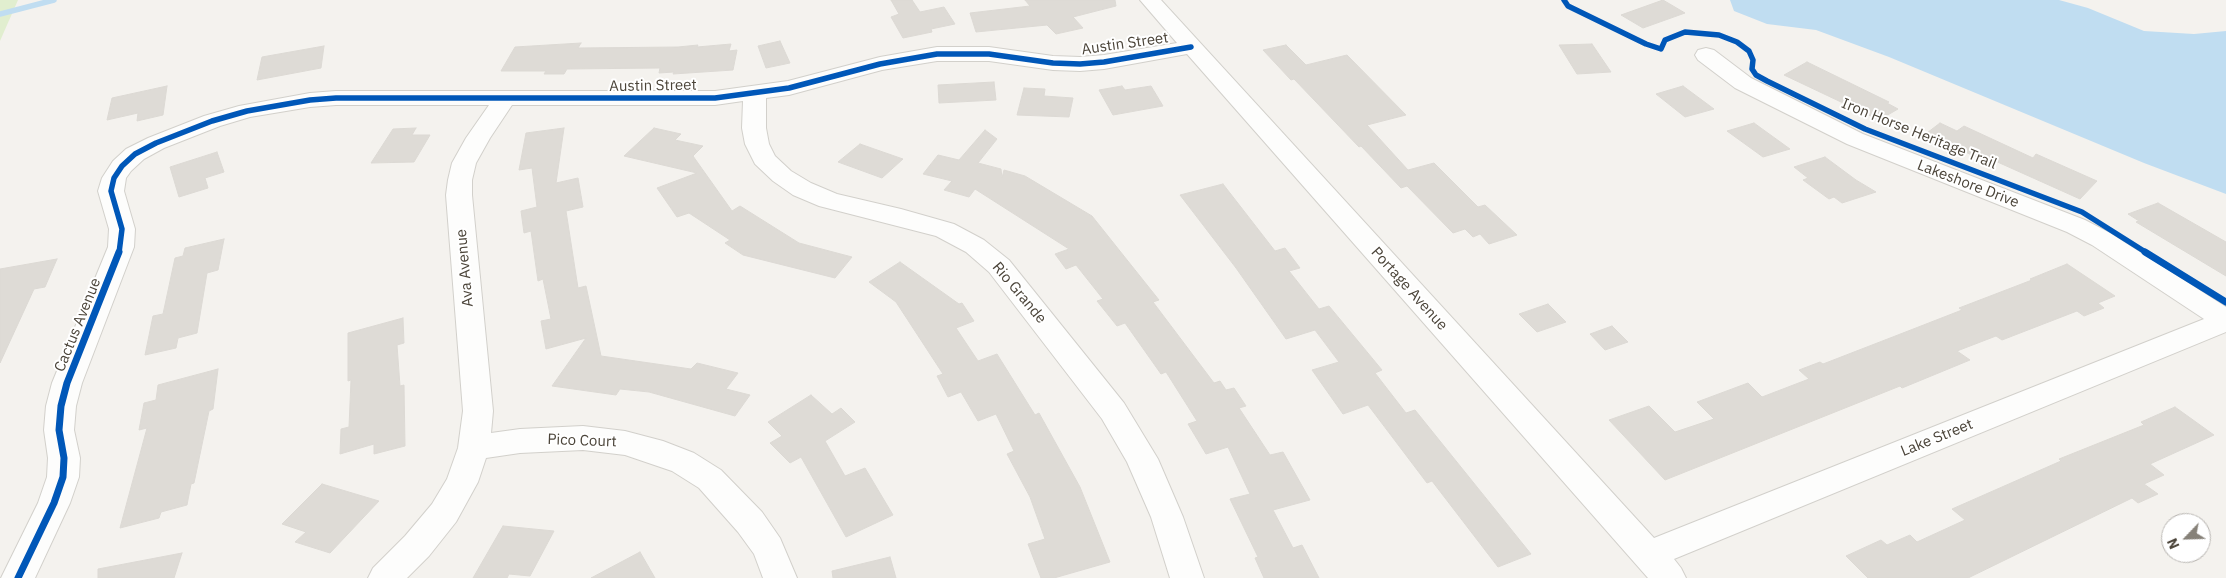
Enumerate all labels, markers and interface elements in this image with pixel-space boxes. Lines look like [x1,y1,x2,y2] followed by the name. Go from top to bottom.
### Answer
[1080,29,1170,59] street label: Austin Street
[609,76,697,96] street label: Austin Street
[1839,95,1999,173] street label: Iron Horse Heritage Trail
[1915,156,2021,212] street label: Lakeshore Drive
[453,228,477,308] street label: Ava Avenue
[1367,244,1451,334] street label: Portage Avenue
[988,259,1050,327] street label: Rio Grande
[51,275,105,375] street label: Cactus Avenue
[1898,415,1976,461] street label: Lake Street
[547,431,617,451] street label: Pico Court
[2161,513,2211,563] north arrow
[2163,535,2183,552] text: N

